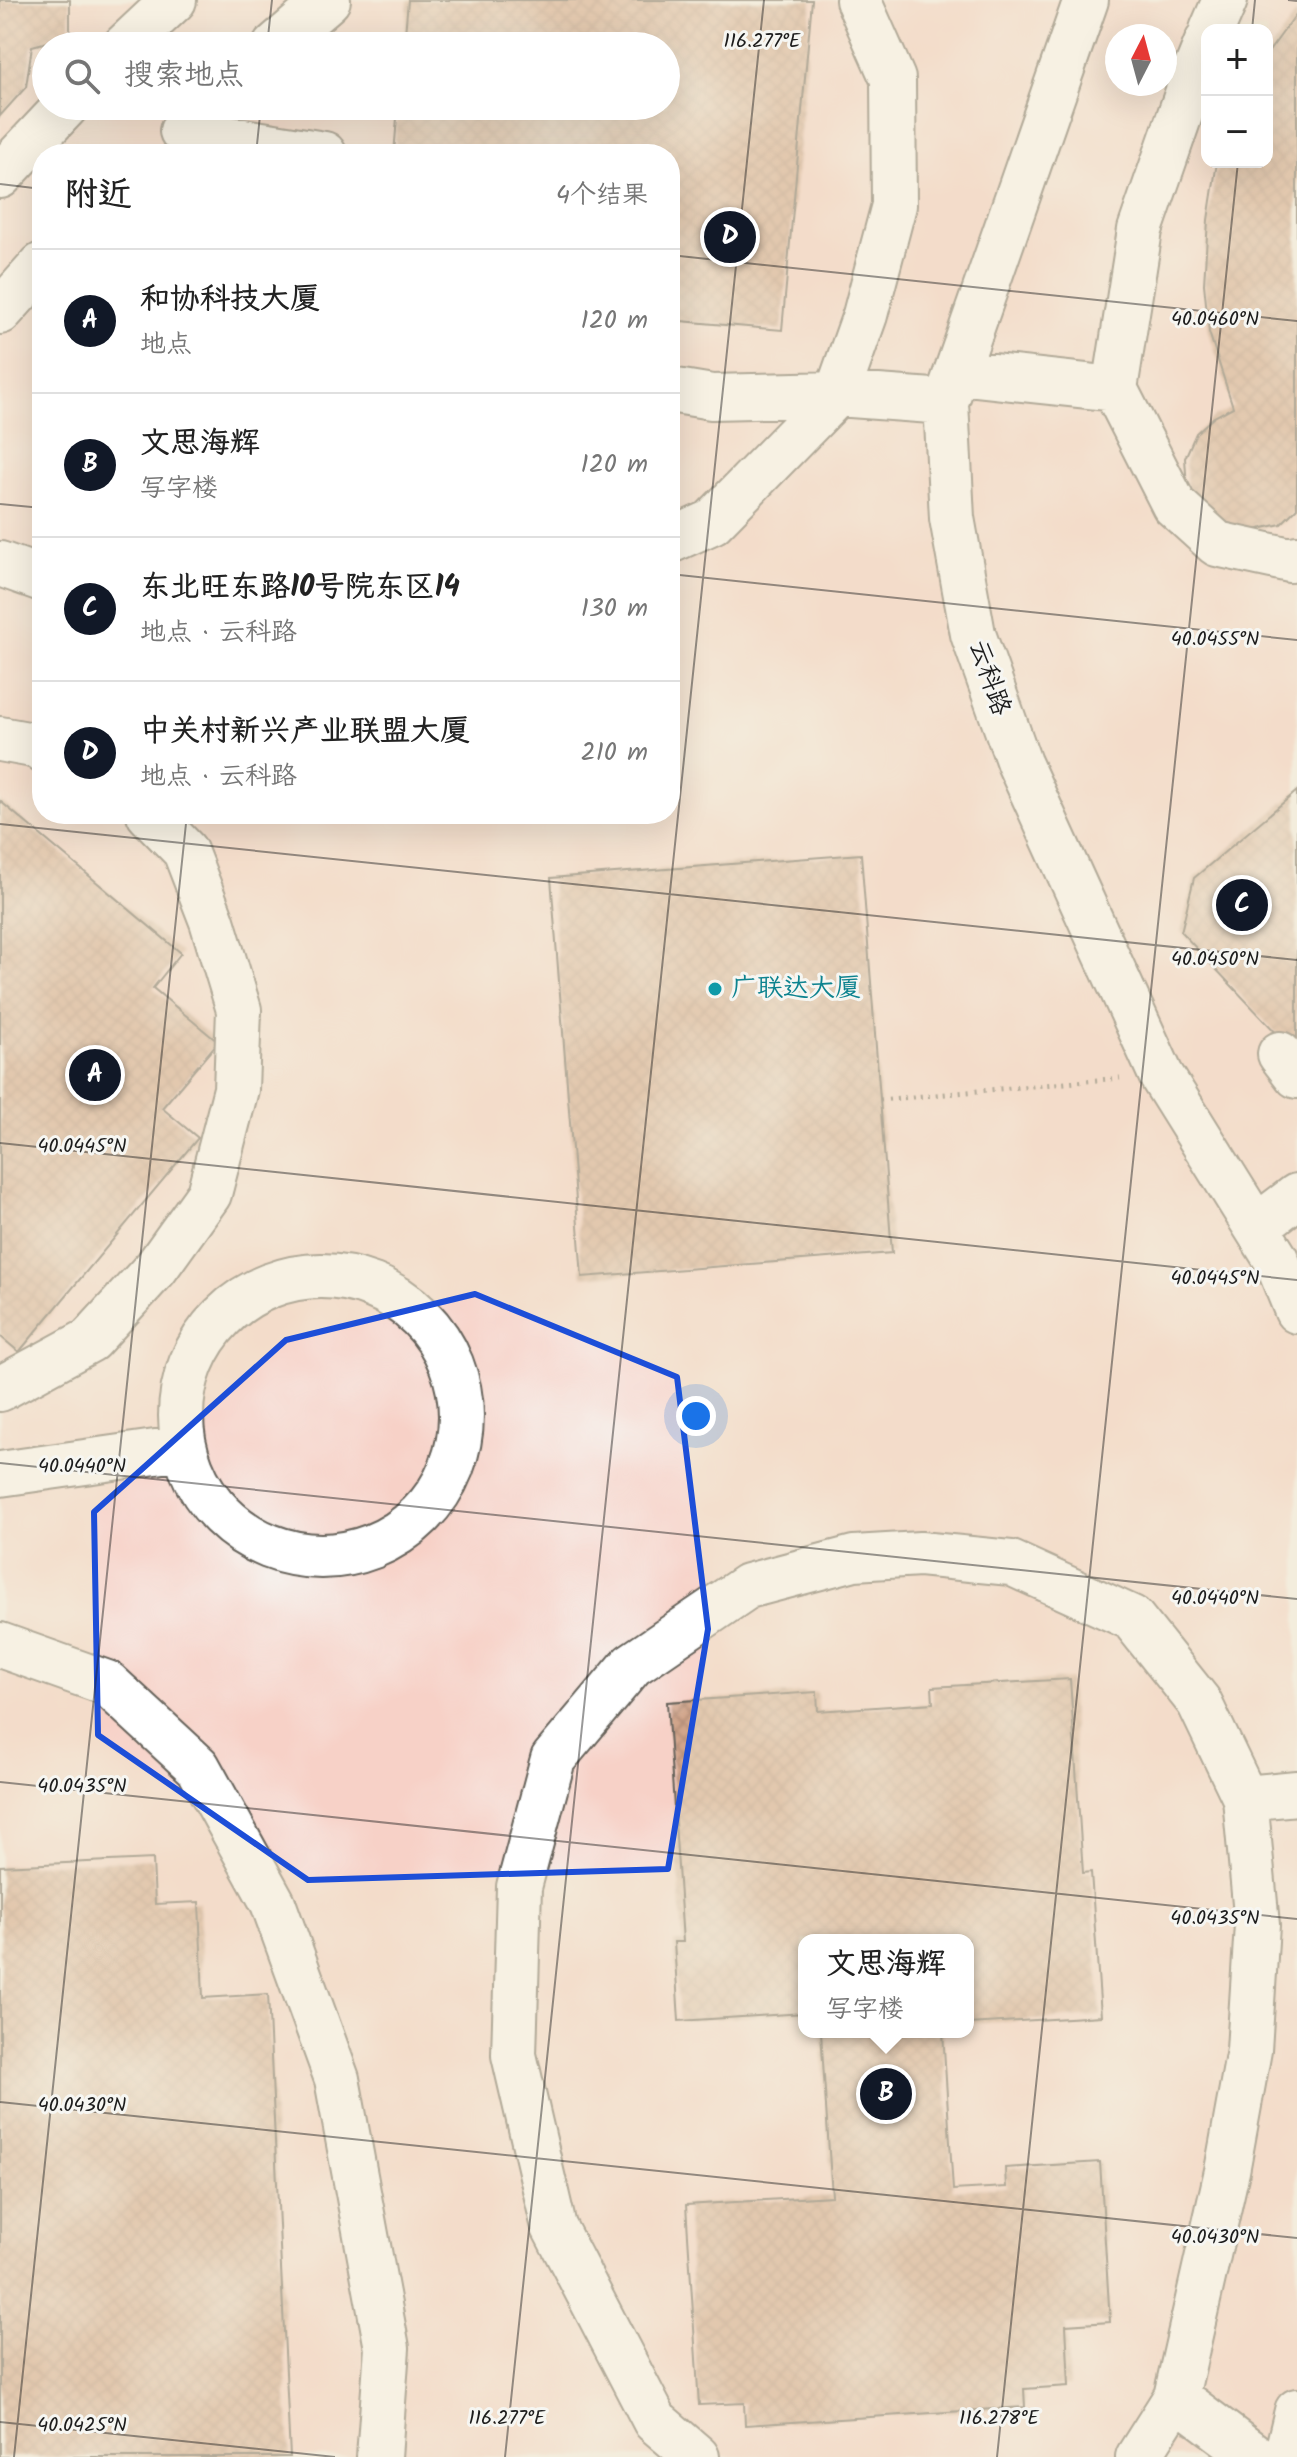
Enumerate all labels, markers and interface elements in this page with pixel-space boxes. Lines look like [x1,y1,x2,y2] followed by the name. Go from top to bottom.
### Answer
[1105,24,1177,96] north arrow
[1201,24,1273,168] map controls
[1201,24,1273,96] button: +
[724,26,802,58] text: 116.277°E
[32,32,680,120] search box
[124,52,244,100] text: 搜索地点
[60,54,104,98] icon: search
[1201,96,1273,168] button: −
[64,169,132,223] text: 附近
[556,175,648,217] text: 4个结果
[704,207,756,267] pin: D
[140,276,320,324] text: 和协科技大厦
[82,300,98,342] text: A
[581,300,648,342] text: 120 m
[1171,304,1259,336] text: 40.0460°N
[140,324,192,366] text: 地点
[140,420,260,468] text: 文思海辉
[82,444,98,486] text: B
[581,444,648,486] text: 120 m
[140,468,218,510] text: 写字楼
[140,564,460,612] text: 东北旺东路10号院东区14
[82,588,98,630] text: C
[581,588,648,630] text: 130 m
[140,612,297,654] text: 地点 · 云科路
[1171,624,1259,656] text: 40.0455°N
[956,634,1022,722] street label: 云科路
[140,708,470,756] text: 中关村新兴产业联盟大厦
[81,732,99,774] text: D
[581,732,648,774] text: 210 m
[140,756,297,798] text: 地点 · 云科路
[1216,875,1268,935] pin: C
[1171,944,1259,976] text: 40.0450°N
[731,968,861,1010] place label: 广联达大厦
[706,980,724,998] marker: 广联达大厦
[69,1045,121,1105] pin: A
[38,1131,126,1163] text: 40.0445°N
[1171,1263,1259,1295] text: 40.0445°N
[676,1396,716,1436] your location
[38,1451,126,1483] text: 40.0440°N
[1171,1583,1259,1615] text: 40.0440°N
[37,1771,127,1803] text: 40.0435°N
[1170,1903,1260,1935] text: 40.0435°N
[798,1934,974,2038] popup
[826,1941,946,1989] text: 文思海辉
[826,1989,904,2031] text: 写字楼
[860,2064,912,2124] pin: B
[38,2090,126,2122] text: 40.0430°N
[1171,2222,1259,2254] text: 40.0430°N
[469,2403,547,2435] text: 116.277°E
[959,2403,1040,2435] text: 116.278°E
[37,2410,127,2442] text: 40.0425°N

